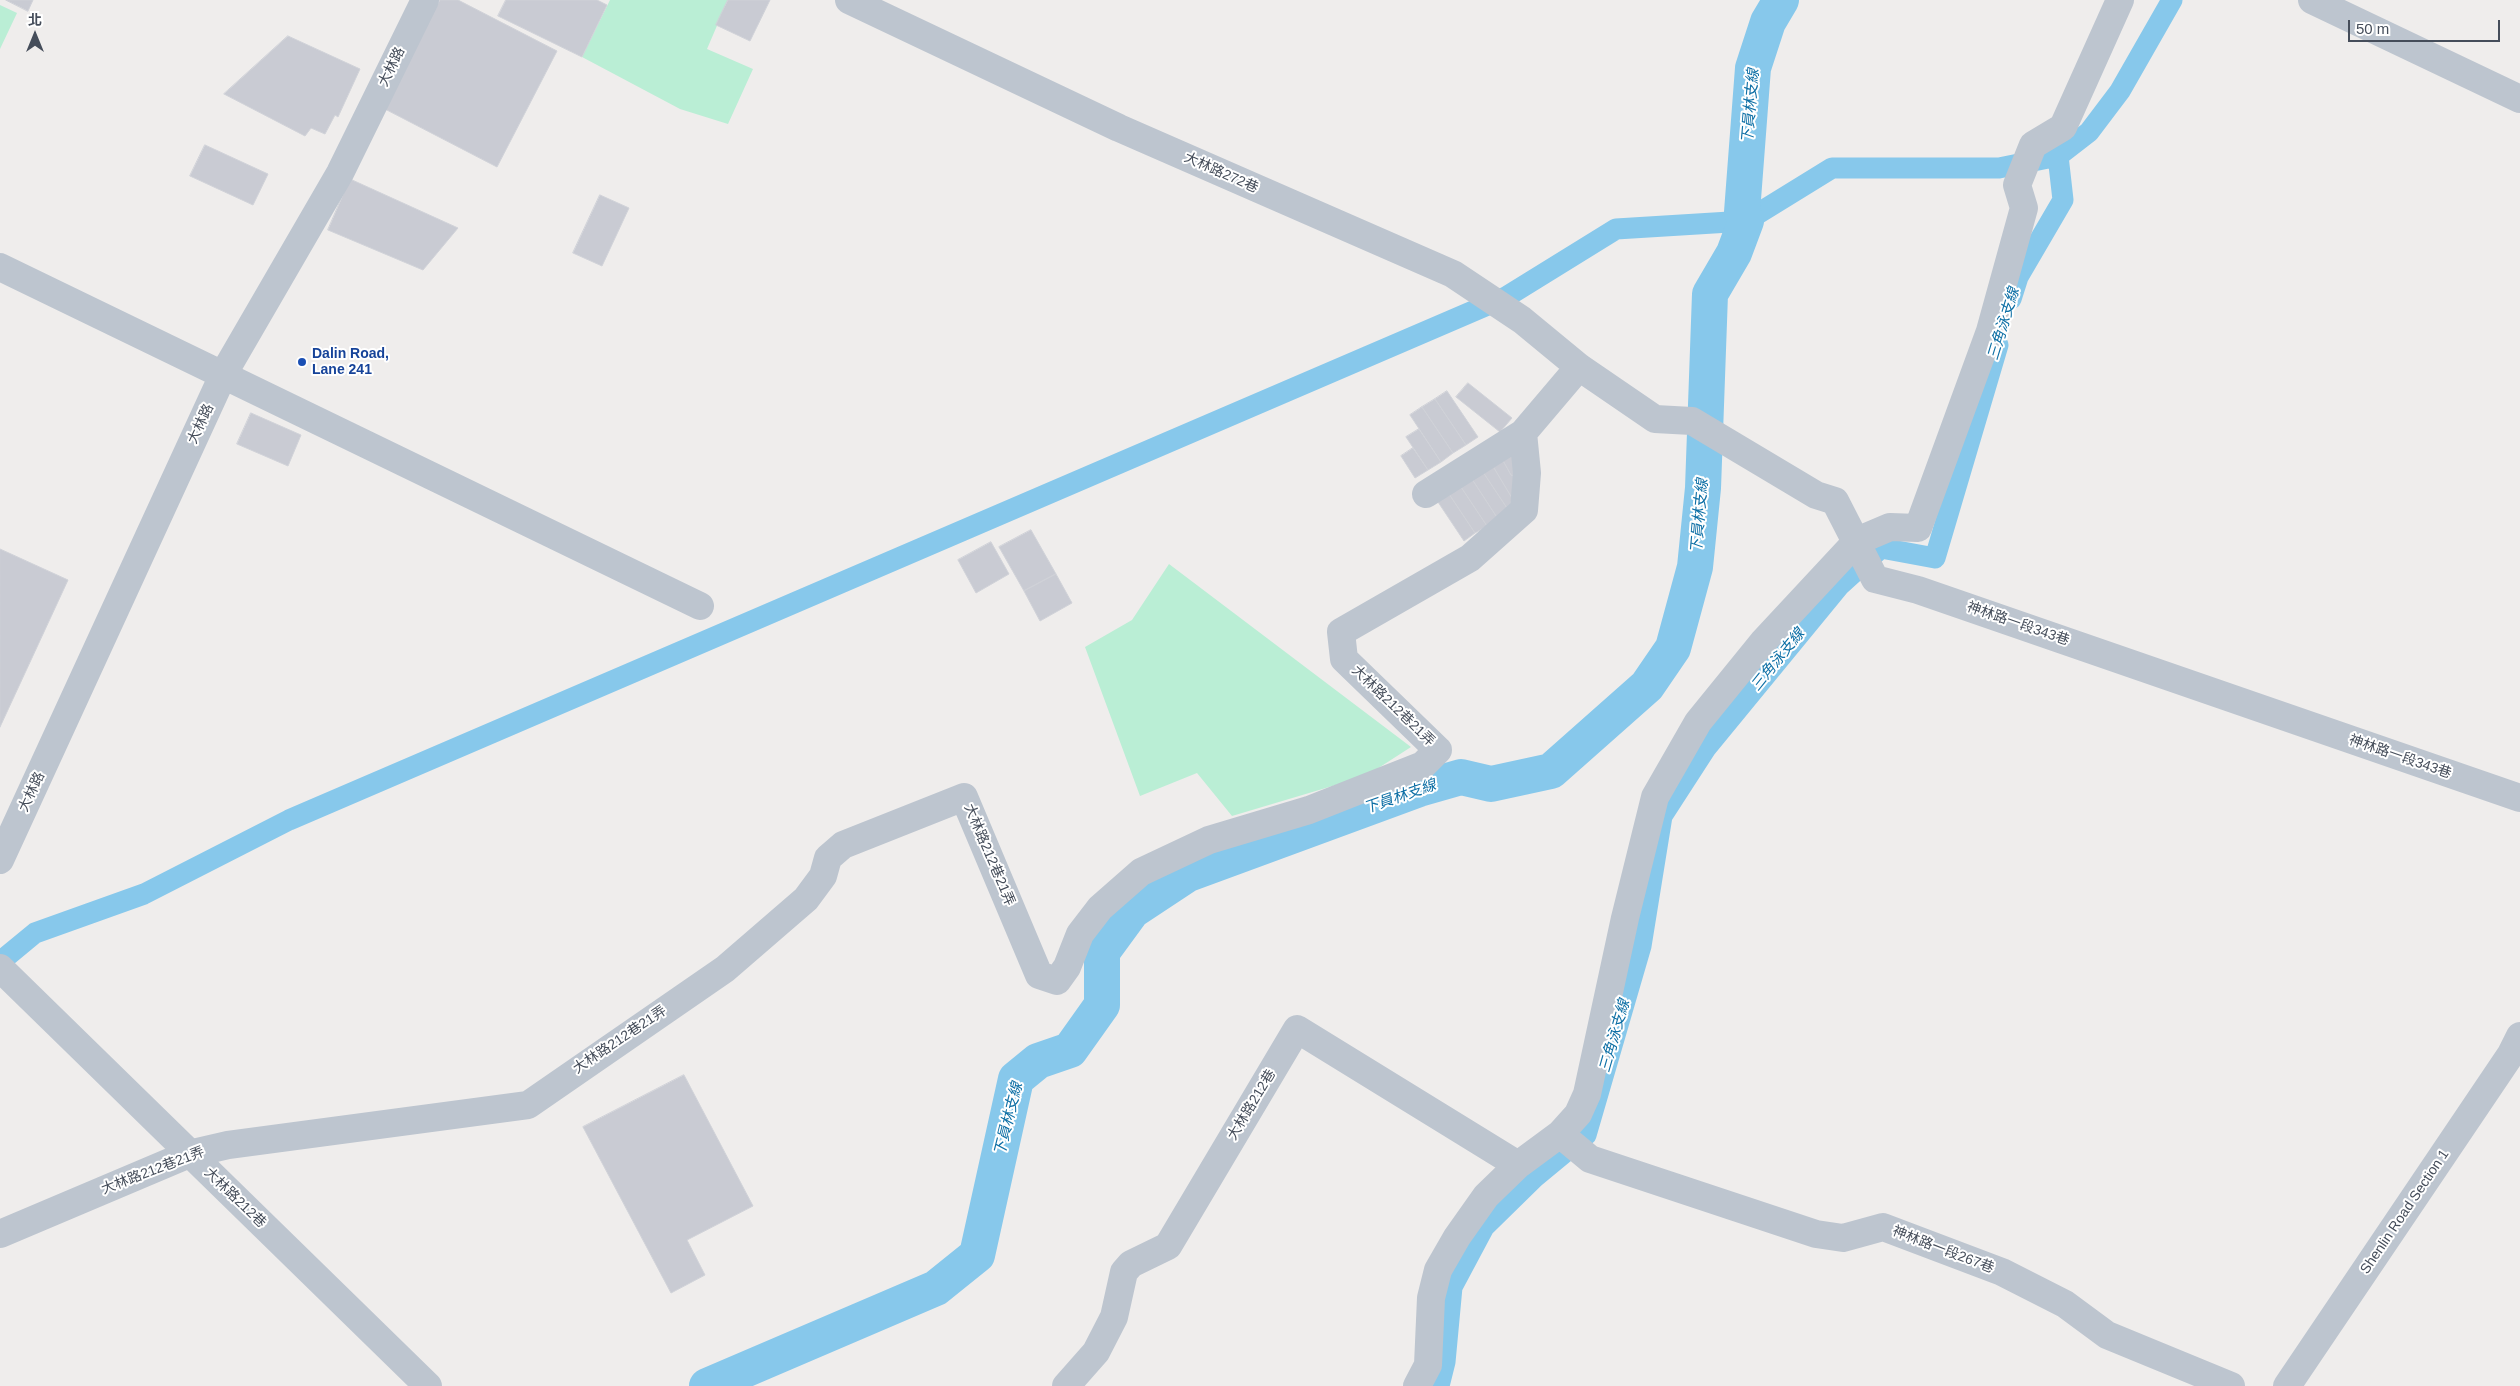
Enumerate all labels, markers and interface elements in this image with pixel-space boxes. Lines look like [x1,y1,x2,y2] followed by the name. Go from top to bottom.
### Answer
[10,10,60,60] north arrow
[2350,10,2502,42] scale bar
[28,12,42,28] text: 北
[2356,20,2389,37] text: 50 m
[375,44,409,90] street label: 大林路
[1739,68,1763,144] water label: 下員林支線
[1181,149,1261,197] street label: 大林路272巷
[1984,286,2024,362] water label: 三角泳支線
[312,346,389,378] place label: Dalin Road, Lane 241
[296,356,308,368] marker: Dalin Road, Lane 241
[185,401,217,447] street label: 大林路
[1688,478,1712,554] water label: 下員林支線
[1965,599,2071,649] street label: 神林路一段343巷
[1747,625,1809,695] water label: 三角泳支線
[1348,662,1438,750] street label: 大林路212巷21弄
[2347,732,2453,782] street label: 神林路一段343巷
[16,769,48,815] street label: 大林路
[1362,776,1438,818] water label: 下員林支線
[960,802,1018,908] street label: 大林路212巷21弄
[1596,997,1634,1075] water label: 三角泳支線
[570,1003,670,1077] street label: 大林路212巷21弄
[1224,1067,1280,1143] street label: 大林路212巷
[991,1080,1027,1158] water label: 下員林支線
[99,1144,207,1198] street label: 大林路212巷21弄
[2357,1147,2453,1277] street label: Shenlin Road Section 1
[201,1164,269,1232] street label: 大林路212巷
[1890,1223,1996,1277] street label: 神林路一段267巷

